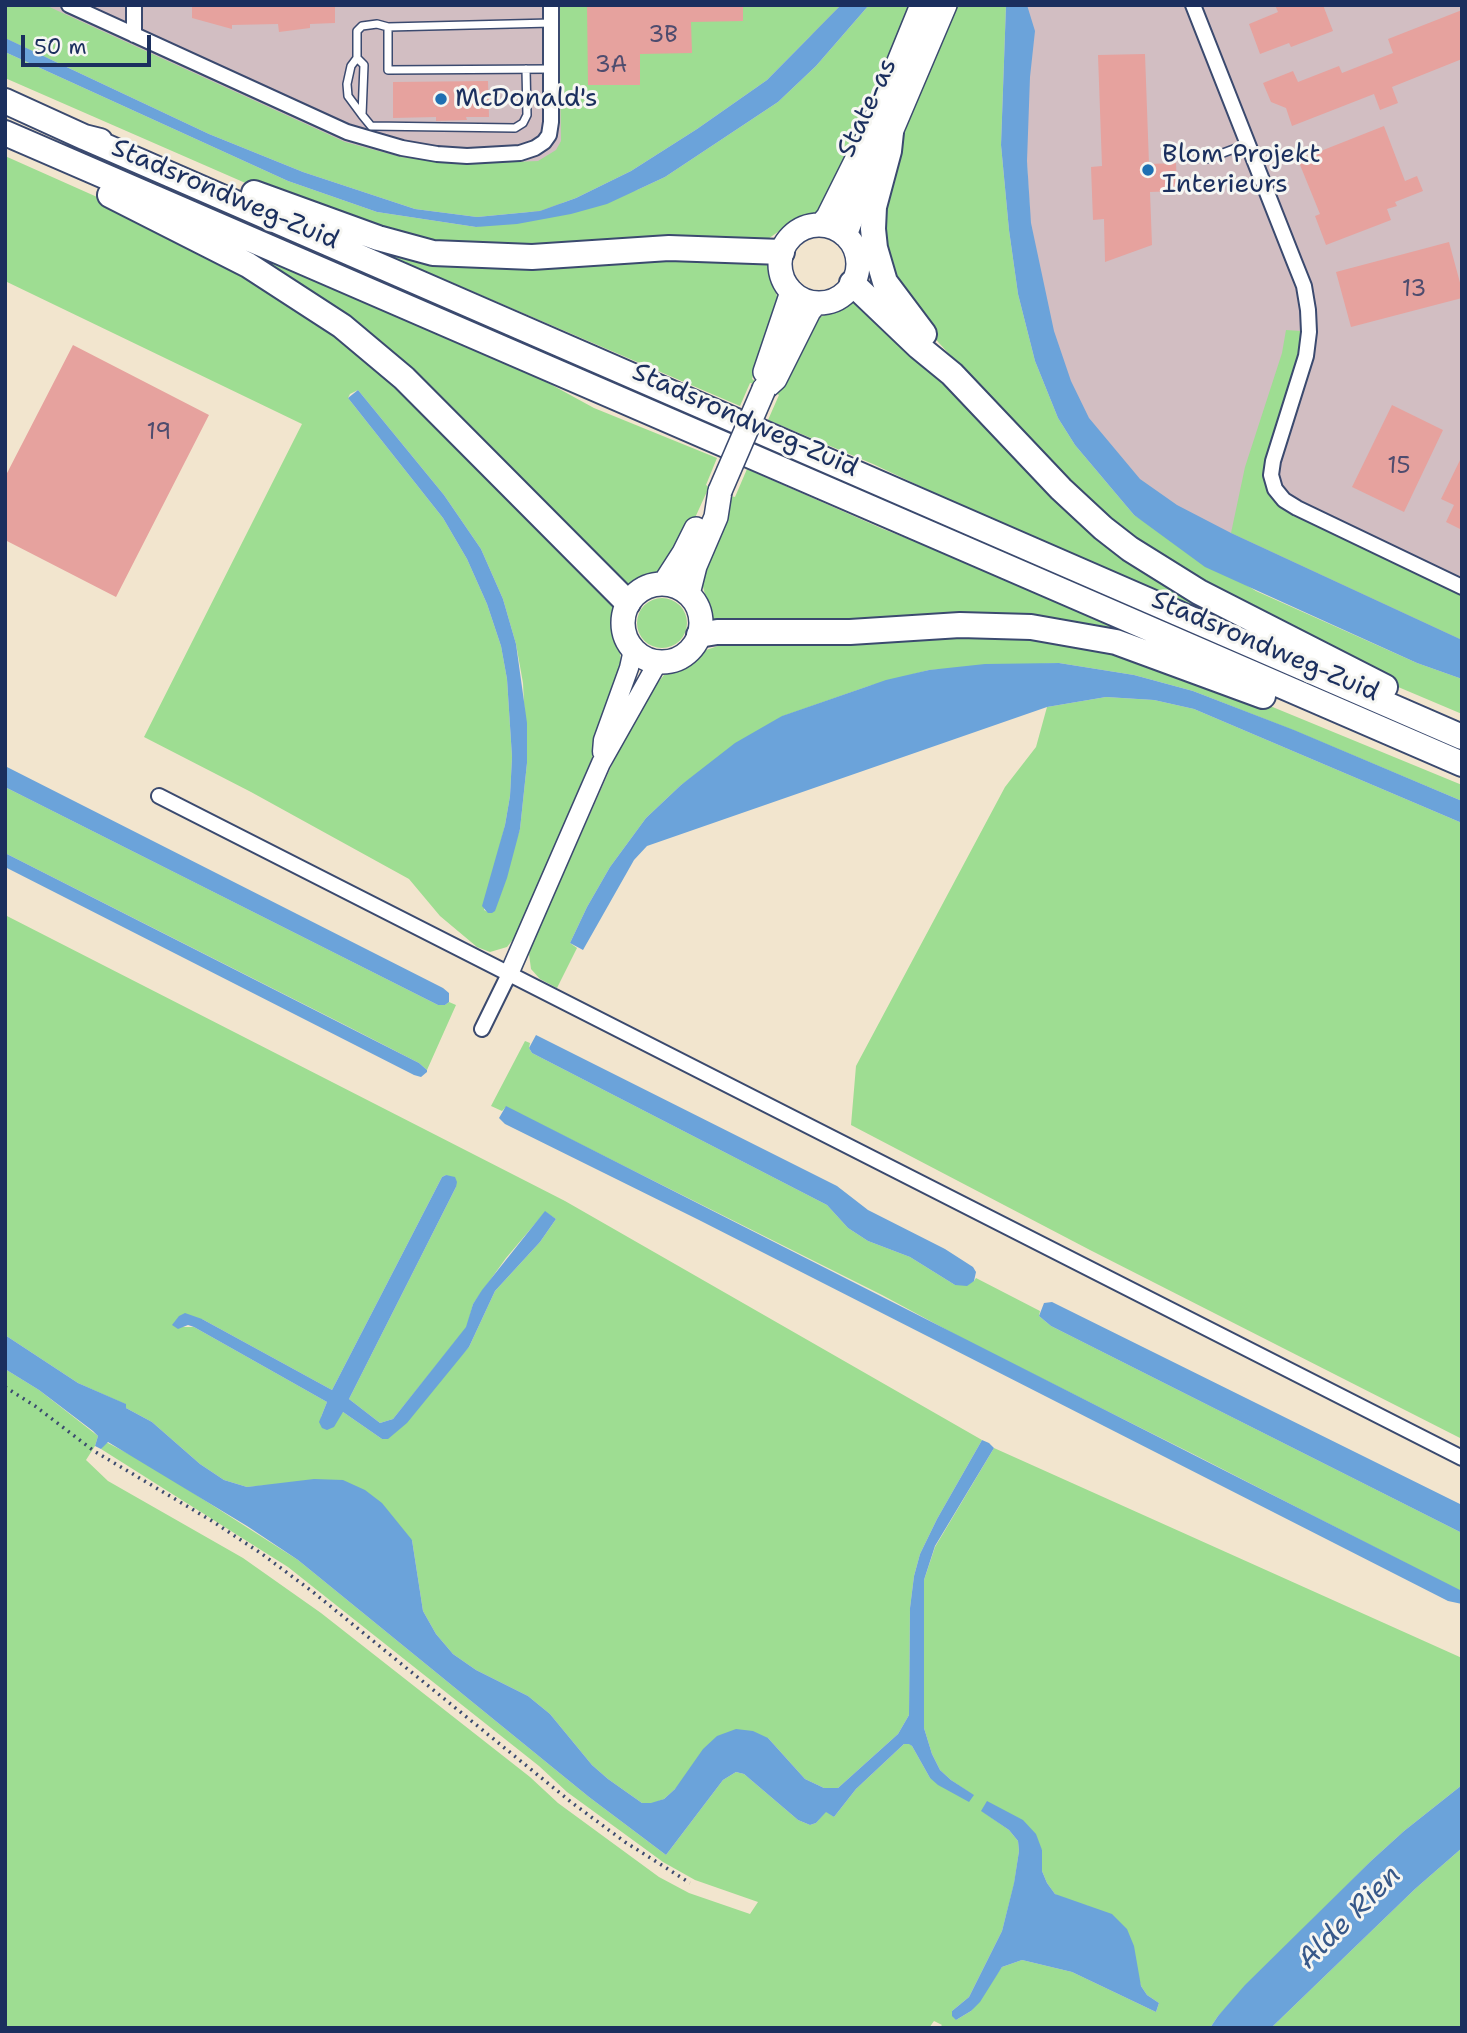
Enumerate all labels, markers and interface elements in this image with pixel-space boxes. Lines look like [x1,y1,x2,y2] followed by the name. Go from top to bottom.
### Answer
[24,21,154,65] scale bar
[648,22,678,50] house number: 3B
[34,33,87,61] text: 50 m
[595,52,627,80] house number: 3A
[832,54,904,162] street label: State-as
[455,83,598,115] place label: McDonald's
[433,91,449,107] marker: McDonald's
[107,133,343,257] street label: Stadsrondweg-Zuid
[1162,139,1321,200] place label: Blom Projekt Interieurs
[1140,162,1156,178] marker: Blom Projekt Interieurs
[1402,276,1426,304] house number: 13
[627,357,863,485] street label: Stadsrondweg-Zuid
[147,419,171,447] house number: 19
[1387,453,1411,481] house number: 15
[1147,585,1383,709] street label: Stadsrondweg-Zuid
[1291,1859,1409,1977] water label: Alde Rien

